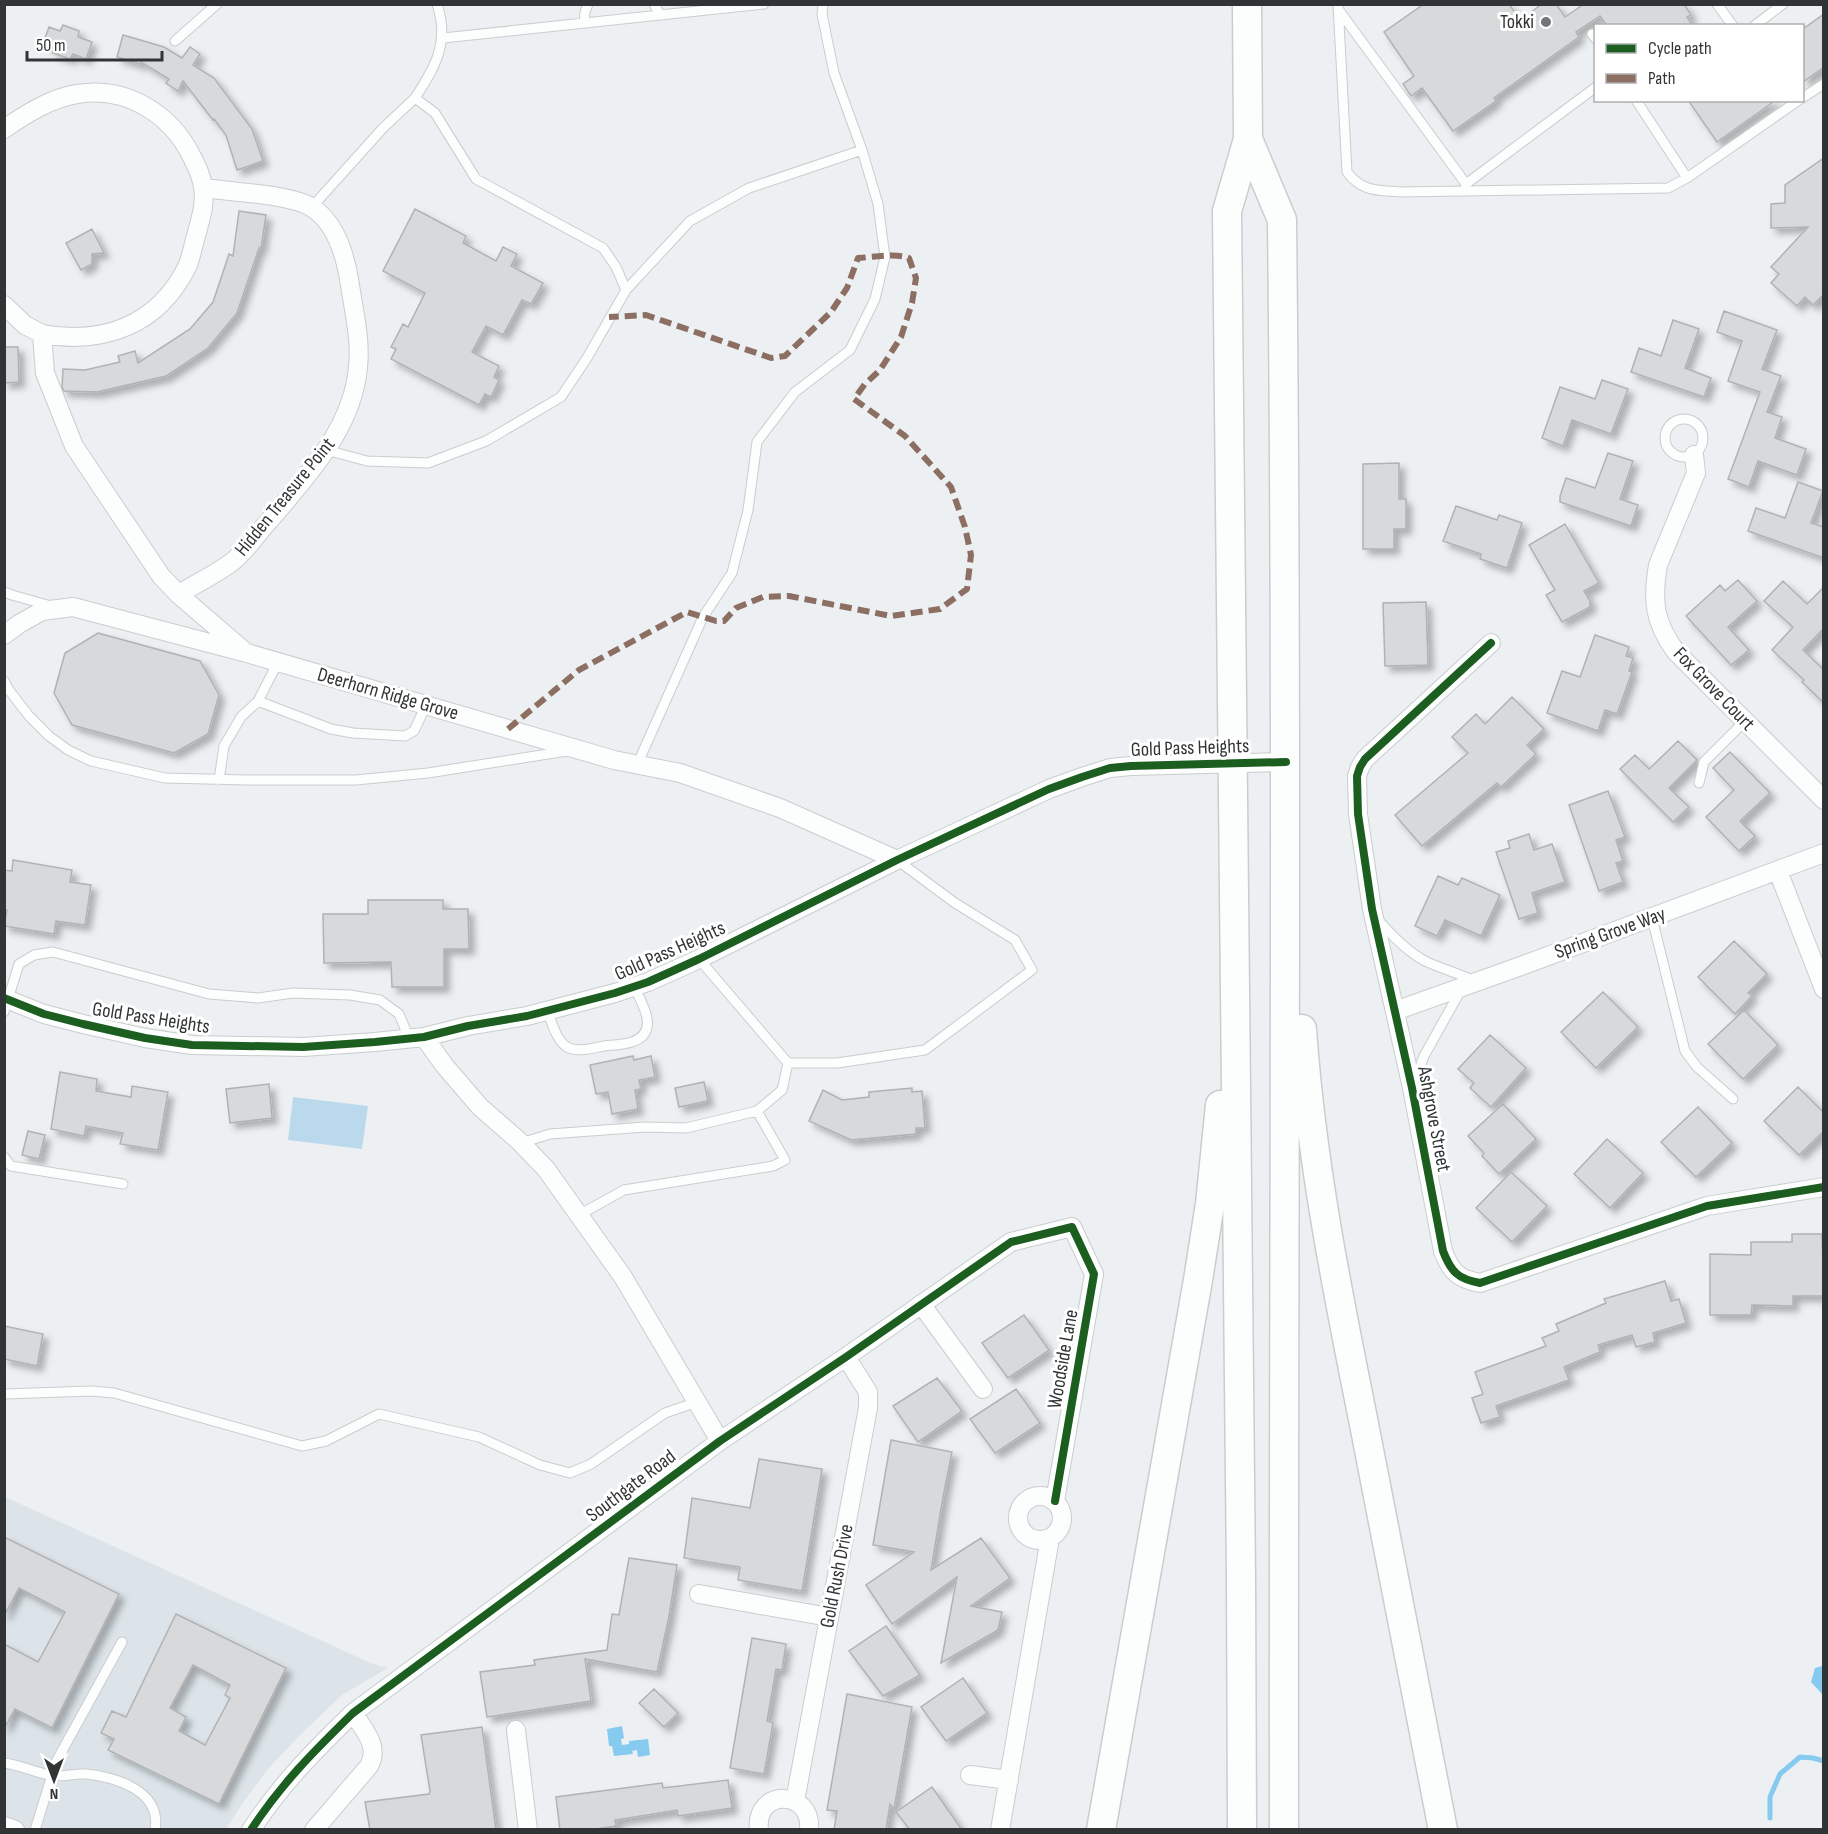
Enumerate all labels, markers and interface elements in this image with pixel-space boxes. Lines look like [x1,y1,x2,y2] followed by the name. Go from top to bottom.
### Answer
[1500,10,1534,34] place label: Tokki
[1539,15,1553,29] marker: Tokki
[27,24,162,62] scale bar
[1594,24,1804,102] legend
[36,35,66,56] text: 50 m
[1648,38,1712,59] text: Cycle path
[1648,68,1676,89] text: Path
[230,433,340,561] street label: Hidden Treasure Point
[1668,642,1760,736] street label: Fox Grove Court
[315,662,461,726] street label: Deerhorn Ridge Grove
[1130,734,1250,762] street label: Gold Pass Heights
[1551,902,1669,964] street label: Spring Grove Way
[611,916,729,986] street label: Gold Pass Heights
[91,997,211,1039] street label: Gold Pass Heights
[1412,1063,1456,1174] street label: Ashgrove Street
[1043,1308,1083,1410] street label: Woodside Lane
[582,1445,680,1527] street label: Southgate Road
[815,1522,859,1630] street label: Gold Rush Drive
[24,1750,84,1810] north arrow
[50,1784,58,1803] text: N

